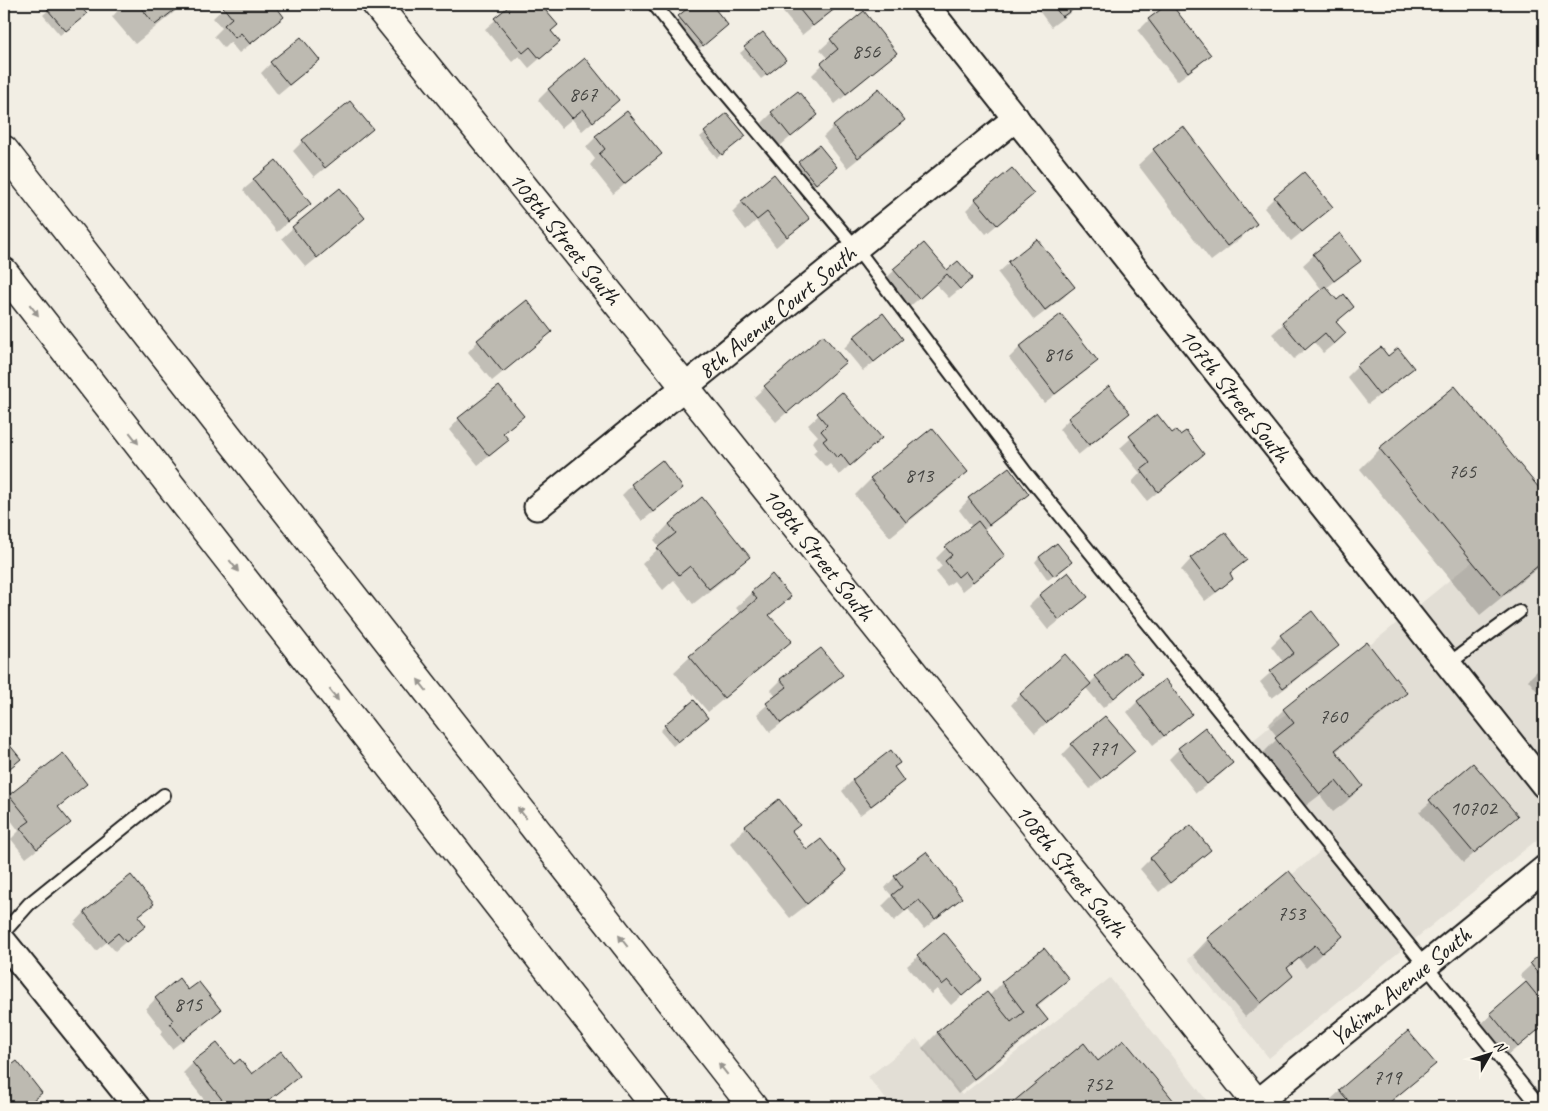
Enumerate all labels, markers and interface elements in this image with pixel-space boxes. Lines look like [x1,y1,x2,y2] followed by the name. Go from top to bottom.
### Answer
[852,38,881,64] house number: 856
[569,81,599,107] house number: 867
[502,165,629,313] street label: 108th Street South
[691,238,864,386] street label: 8th Avenue Court South
[28,303,39,316] one-way arrow
[1173,322,1298,470] street label: 107th Street South
[1044,341,1073,367] house number: 816
[128,431,139,444] one-way arrow
[1448,458,1478,484] house number: 765
[905,462,935,488] house number: 813
[756,481,882,629] street label: 108th Street South
[228,560,239,573] one-way arrow
[417,679,428,692] one-way arrow
[328,688,339,701] one-way arrow
[1319,703,1349,729] house number: 760
[1089,735,1119,761] house number: 771
[1449,795,1498,821] house number: 10702
[1009,798,1135,945] street label: 108th Street South
[517,807,528,820] one-way arrow
[1277,900,1307,926] house number: 753
[1324,919,1478,1053] street label: Yakima Avenue South
[617,935,628,948] one-way arrow
[174,991,204,1017] house number: 815
[1466,1028,1516,1078] north arrow
[1490,1037,1511,1057] text: N
[717,1063,728,1076] one-way arrow
[1373,1064,1403,1090] house number: 719
[1084,1071,1114,1097] house number: 752

